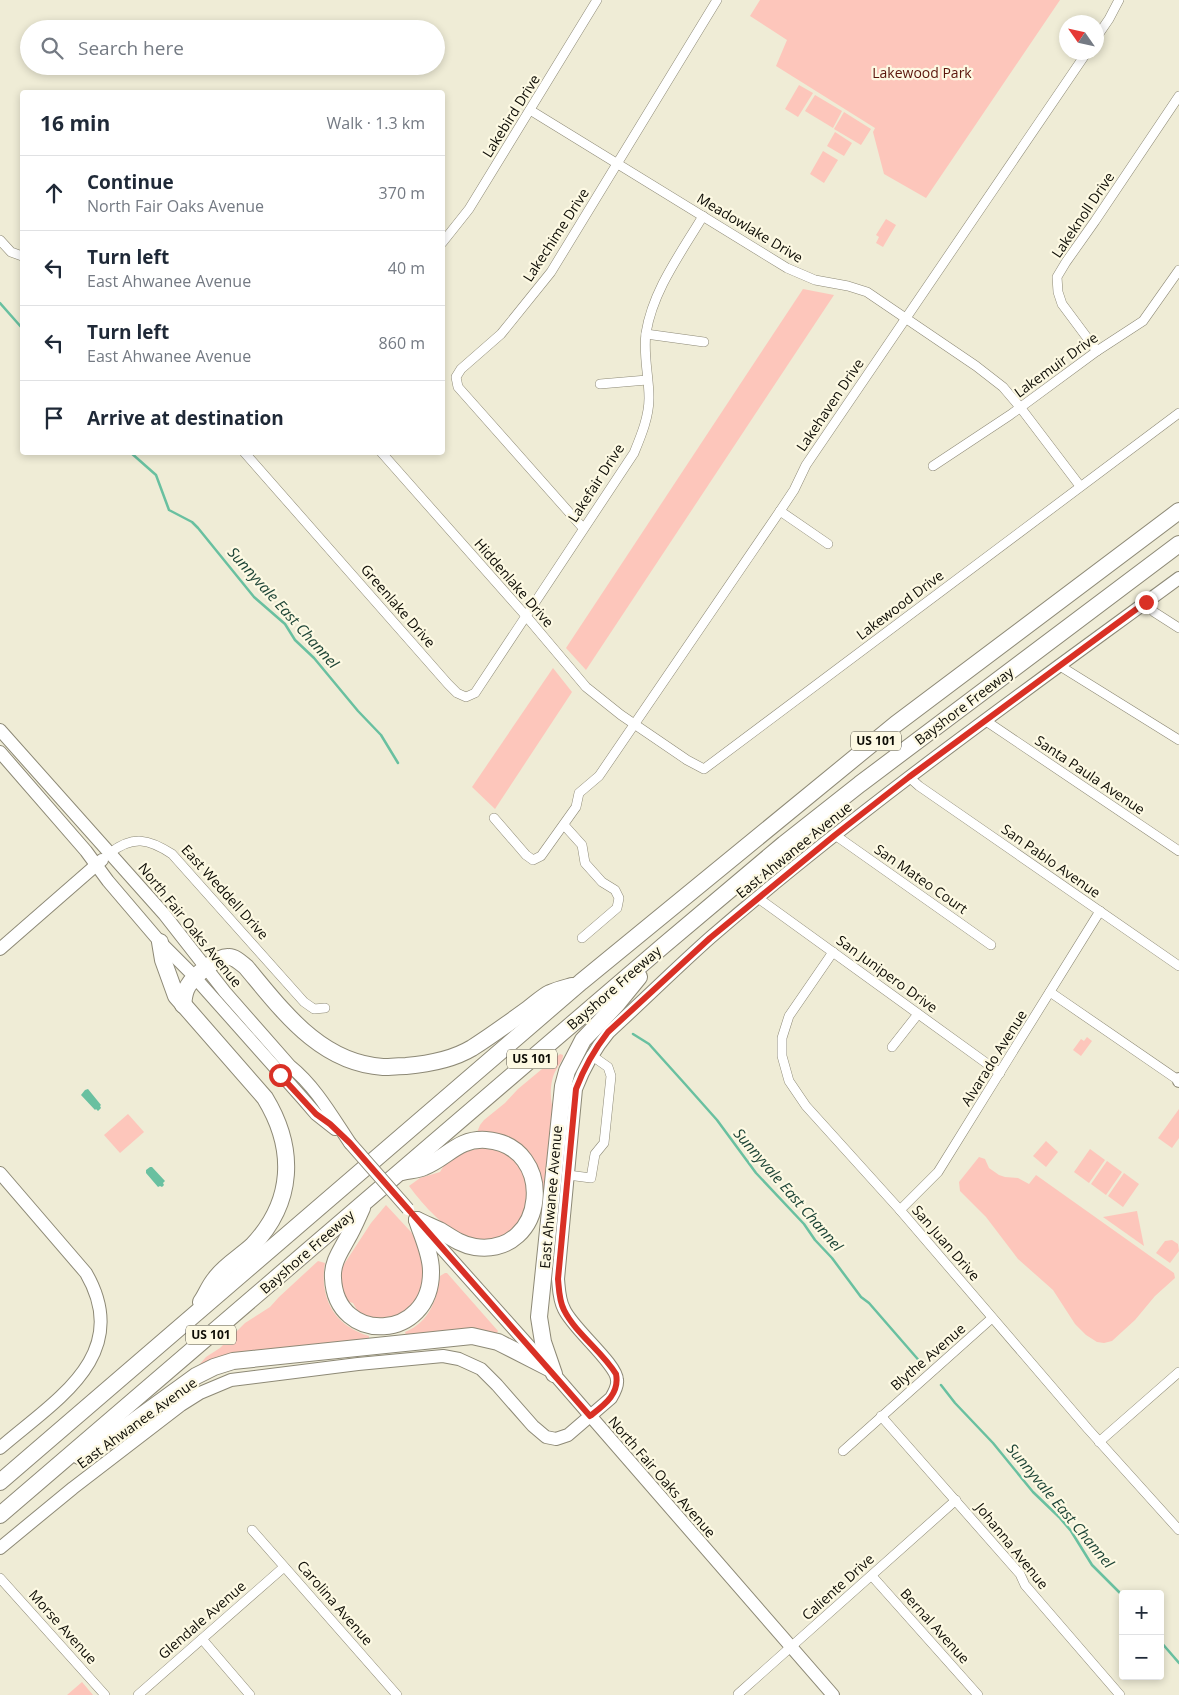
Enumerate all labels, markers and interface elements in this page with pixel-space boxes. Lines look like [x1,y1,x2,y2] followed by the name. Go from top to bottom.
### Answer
[1059,15,1104,60] north arrow
[20,20,445,75] search box
[38,34,66,62] icon: search
[78,35,184,61] text: Search here
[872,63,972,82] park label: Lakewood Park
[477,70,544,161] street label: Lakebird Drive
[40,109,110,137] text: 16 min
[327,112,425,134] text: Walk · 1.3 km
[1047,168,1118,261] street label: Lakeknoll Drive
[87,169,174,195] text: Continue
[40,179,68,207] icon: ahead
[379,182,425,204] text: 370 m
[518,184,593,285] street label: Lakechime Drive
[694,188,807,267] street label: Meadowlake Drive
[87,195,264,217] text: North Fair Oaks Avenue
[87,244,169,270] text: Turn left
[40,254,68,282] icon: left
[388,257,425,279] text: 40 m
[87,270,251,292] text: East Ahwanee Avenue
[87,319,169,345] text: Turn left
[1010,328,1101,401] street label: Lakemuir Drive
[40,329,68,357] icon: left
[379,332,425,354] text: 860 m
[87,345,251,367] text: East Ahwanee Avenue
[792,355,868,455] street label: Lakehaven Drive
[40,404,68,432] icon: arrive
[87,405,284,431] text: Arrive at destination
[563,440,628,526] street label: Lakefair Drive
[471,534,558,631] street label: Hiddenlake Drive
[224,542,344,673] water label: Sunnyvale East Channel
[357,560,440,651] street label: Greenlake Drive
[852,565,947,644] street label: Lakewood Drive
[1135,591,1158,614] route end
[910,662,1018,749] street label: Bayshore Freeway
[851,731,901,750] road number: US 101
[1032,731,1149,819] street label: Santa Paula Avenue
[732,797,856,902] street label: East Ahwanee Avenue
[998,819,1105,902] street label: San Pablo Avenue
[871,839,972,918] street label: San Mateo Court
[178,840,273,943] street label: East Weddell Drive
[134,859,247,991] street label: North Fair Oaks Avenue
[833,930,942,1017] street label: San Junipero Drive
[563,941,666,1034] street label: Bayshore Freeway
[956,1006,1031,1109] street label: Alvarado Avenue
[507,1050,557,1068] road number: US 101
[269,1064,292,1087] route start
[535,1124,566,1269] street label: East Ahwanee Avenue
[730,1124,849,1256] water label: Sunnyvale East Channel
[908,1201,985,1285] street label: San Juan Drive
[256,1205,359,1298] street label: Bayshore Freeway
[886,1319,969,1394] street label: Blythe Avenue
[186,1326,236,1344] road number: US 101
[73,1373,200,1472] street label: East Ahwanee Avenue
[604,1412,720,1541] street label: North Fair Oaks Avenue
[1003,1439,1120,1573] water label: Sunnyvale East Channel
[970,1497,1053,1593] street label: Johanna Avenue
[798,1549,878,1624] street label: Caliente Drive
[293,1556,378,1649] street label: Carolina Avenue
[154,1576,250,1663] street label: Glendale Avenue
[897,1584,974,1667] street label: Bernal Avenue
[25,1586,102,1668] street label: Morse Avenue
[1119,1590,1164,1680] map controls
[1119,1590,1164,1635] button: +
[1119,1635,1164,1680] button: −

